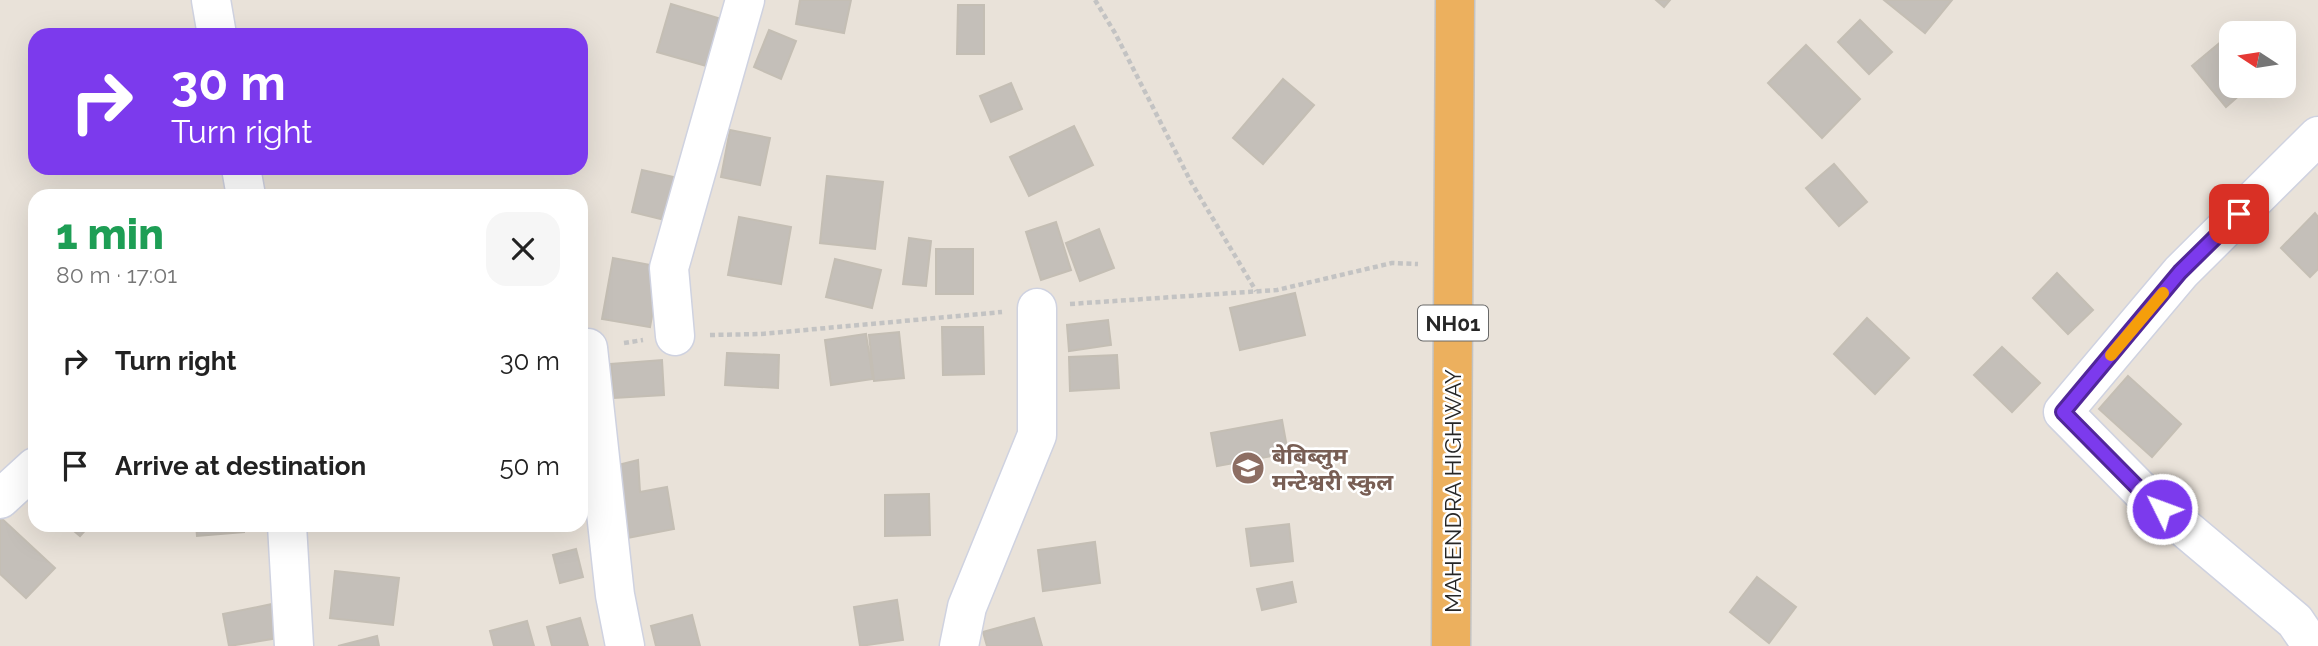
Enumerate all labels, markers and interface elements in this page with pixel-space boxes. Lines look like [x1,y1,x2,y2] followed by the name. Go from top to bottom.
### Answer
[2219,21,2296,98] north arrow
[2219,21,2296,98] map controls
[171,54,286,111] text: 30 m
[56,56,147,147] icon: right
[171,113,312,150] text: Turn right
[2209,184,2269,244] pin
[2220,195,2258,233] icon: arrive
[56,210,164,259] text: 1 min
[486,212,560,286] button: close
[56,261,177,288] text: 80 m · 17:01
[1418,306,1488,340] road number: NH01
[56,342,94,380] icon: right
[115,346,236,376] text: Turn right
[500,346,560,376] text: 30 m
[1439,369,1466,613] street label: MAHENDRA HIGHWAY
[1272,442,1394,496] place label: बेबिब्लुम मन्टेश्वरी स्कुल
[56,447,94,485] icon: arrive
[1229,449,1267,487] school or university icon: बेबिब्लुम मन्टेश्वरी स्कुल
[115,451,366,481] text: Arrive at destination
[499,451,560,481] text: 50 m
[2125,472,2199,546] position arrow

